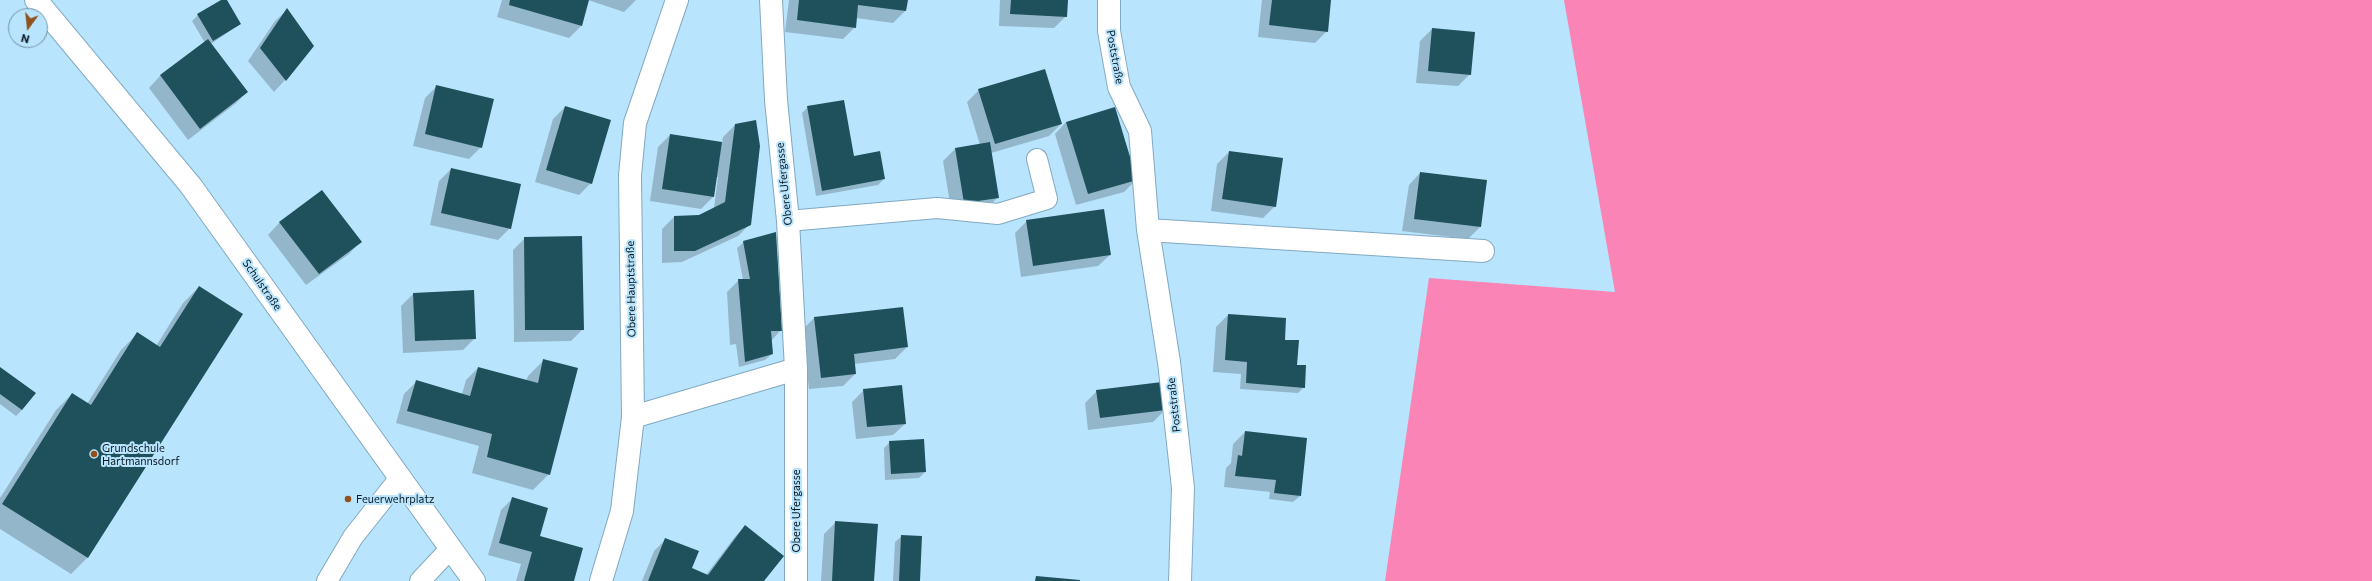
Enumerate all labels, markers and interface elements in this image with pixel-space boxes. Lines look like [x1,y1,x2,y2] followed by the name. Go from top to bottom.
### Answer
[8,8,48,48] north arrow
[1104,29,1126,85] street label: Poststraße
[19,32,31,46] text: N
[773,142,795,226] street label: Obere Ufergasse
[624,241,638,337] street label: Obere Hauptstraße
[240,257,284,313] street label: Schulstraße
[1165,377,1183,433] street label: Poststraße
[102,441,180,467] place label: Grundschule Hartmannsdorf
[89,449,99,459] marker: Grundschule Hartmannsdorf
[789,469,803,553] street label: Obere Ufergasse
[356,492,434,506] place label: Feuerwehrplatz
[343,494,353,504] marker: Feuerwehrplatz

